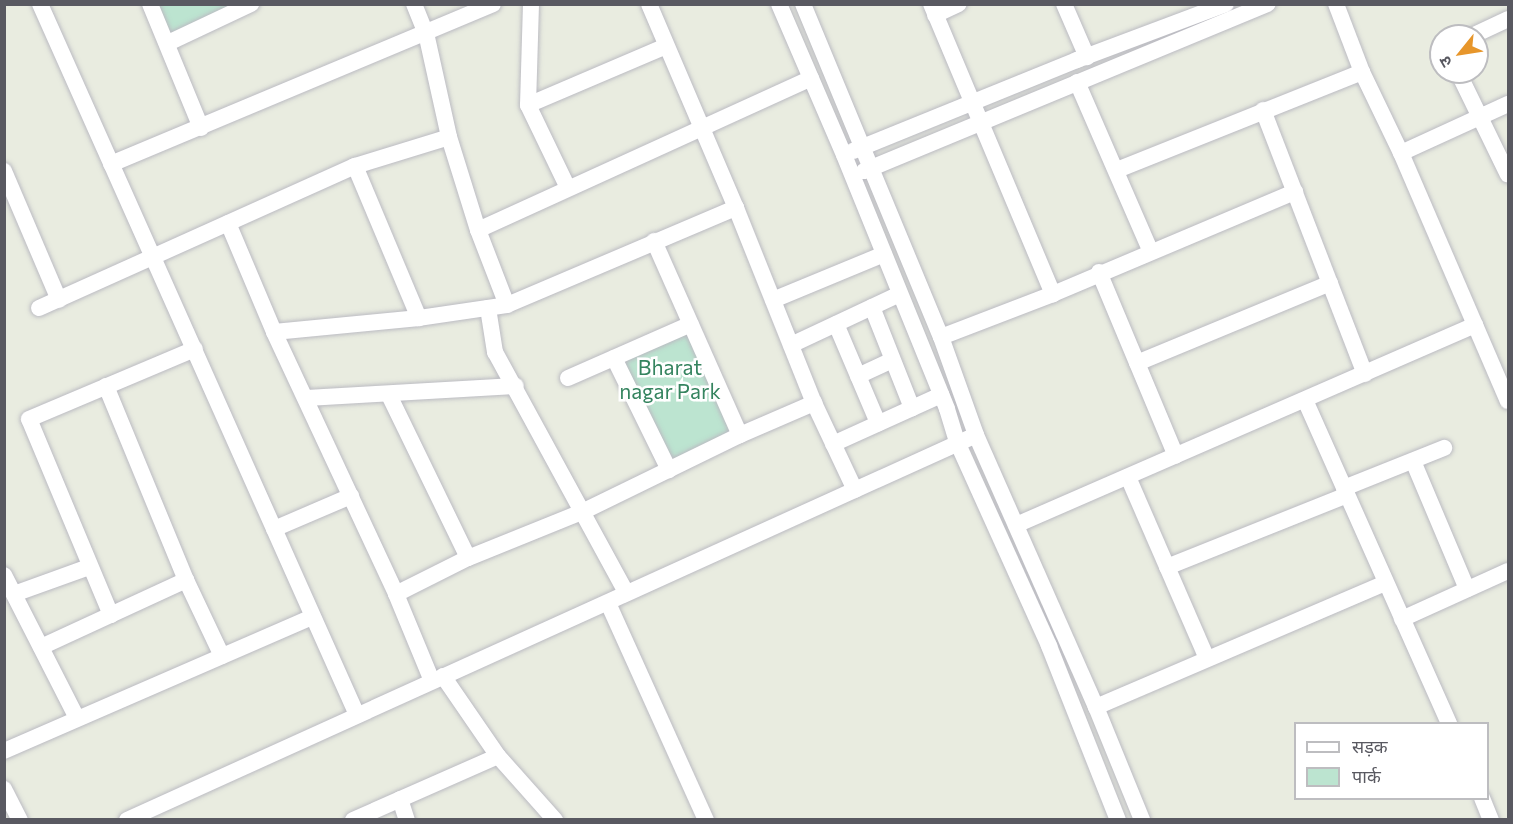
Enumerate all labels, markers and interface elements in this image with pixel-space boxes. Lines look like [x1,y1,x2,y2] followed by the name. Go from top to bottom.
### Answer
[1429,24,1489,84] north arrow
[1434,53,1455,71] text: उ
[619,354,721,404] park label: Bharat nagar Park
[1294,722,1489,800] legend
[1352,735,1388,757] text: सड़क
[1352,765,1381,787] text: पार्क

